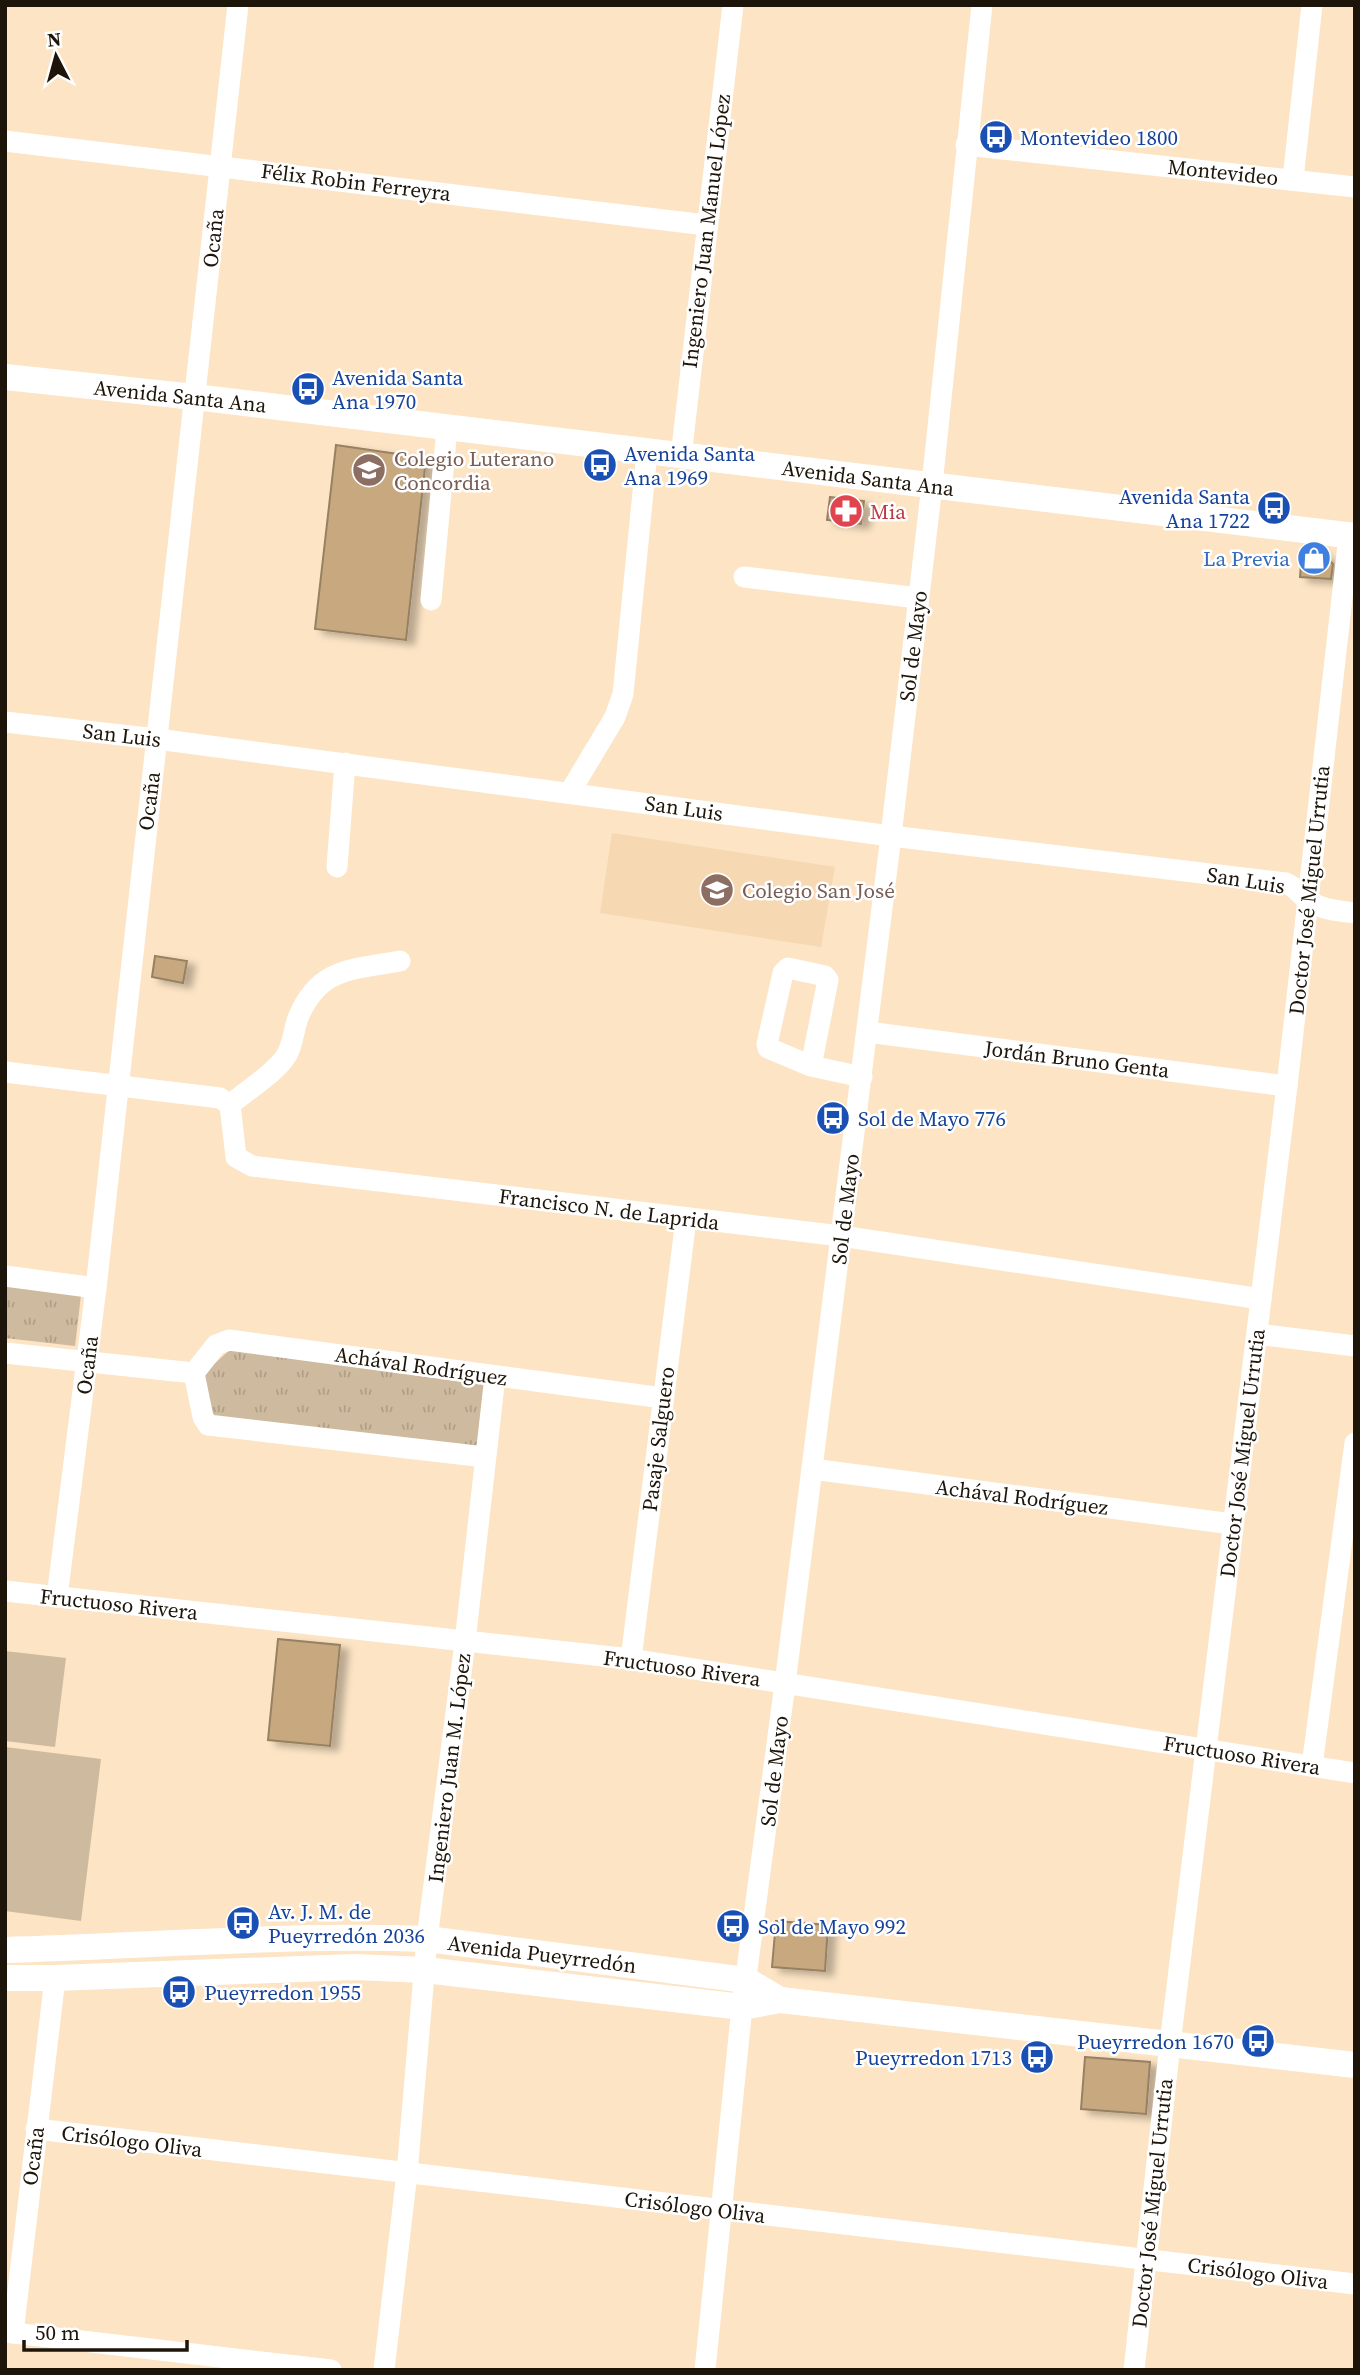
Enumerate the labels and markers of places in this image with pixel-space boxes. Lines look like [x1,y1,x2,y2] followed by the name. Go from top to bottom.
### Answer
[977,118,1015,156] bus stop icon: Montevideo 1800
[1020,123,1178,152] place label: Montevideo 1800
[332,363,464,416] place label: Avenida Santa Ana 1970
[289,370,327,408] bus stop icon: Avenida Santa Ana 1970
[624,439,756,492] place label: Avenida Santa Ana 1969
[394,444,554,497] place label: Colegio Luterano Concordia
[581,446,619,484] bus stop icon: Avenida Santa Ana 1969
[350,451,388,489] school or university icon: Colegio Luterano Concordia
[1119,482,1250,535] place label: Avenida Santa Ana 1722
[1255,489,1293,527] bus stop icon: Avenida Santa Ana 1722
[827,492,865,530] pharmacy icon: Mia
[870,497,906,526] place label: Mia
[1295,539,1333,577] shop icon: La Previa
[1203,544,1290,573] place label: La Previa
[698,871,736,909] school or university icon: Colegio San José
[742,876,895,905] place label: Colegio San José
[814,1099,852,1137] bus stop icon: Sol de Mayo 776
[858,1104,1006,1133] place label: Sol de Mayo 776
[268,1897,425,1950] place label: Av. J. M. de Pueyrredón 2036
[224,1904,262,1942] bus stop icon: Av. J. M. de Pueyrredón 2036
[714,1907,752,1945] bus stop icon: Sol de Mayo 992
[758,1912,906,1941] place label: Sol de Mayo 992
[160,1973,198,2011] bus stop icon: Pueyrredon 1955
[204,1978,361,2007] place label: Pueyrredon 1955
[1239,2022,1277,2060] bus stop icon: Pueyrredon 1670
[1077,2027,1234,2056] place label: Pueyrredon 1670
[1018,2038,1056,2076] bus stop icon: Pueyrredon 1713
[855,2043,1012,2072] place label: Pueyrredon 1713

